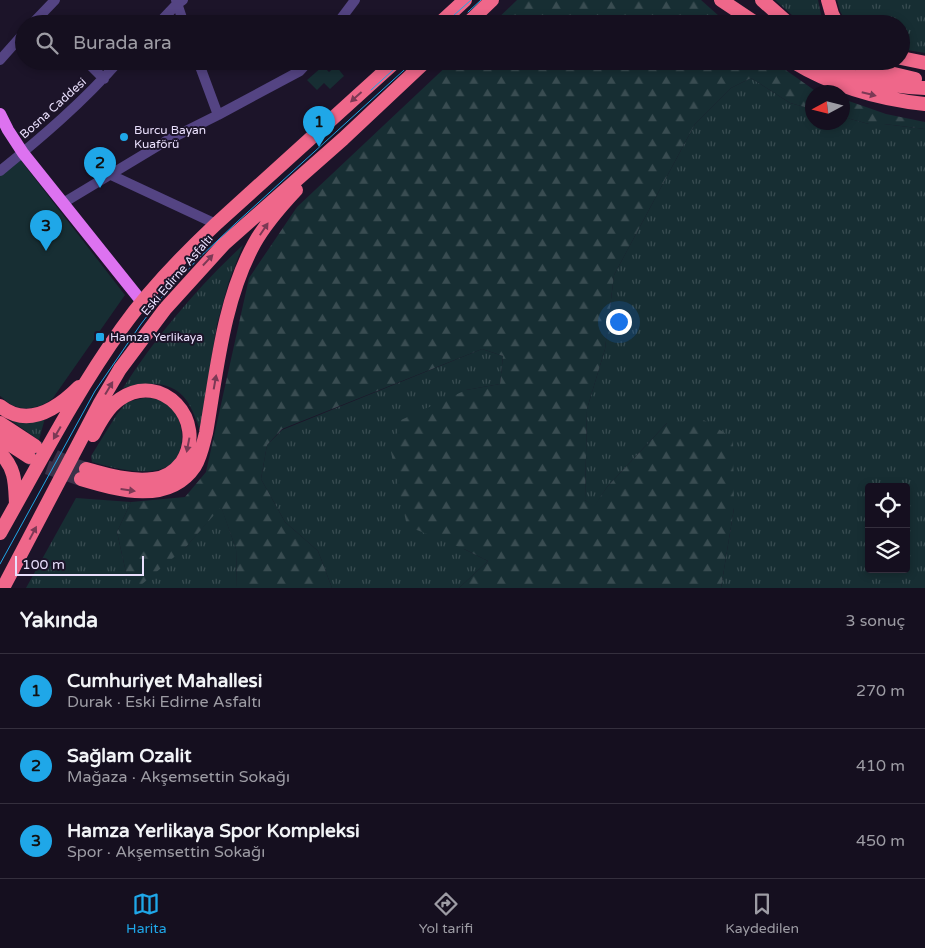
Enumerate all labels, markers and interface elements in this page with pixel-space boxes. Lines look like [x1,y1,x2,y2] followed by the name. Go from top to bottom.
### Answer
[15,15,910,70] search box
[33,29,61,57] icon: search
[73,32,172,54] text: Burada ara
[17,75,89,141] street label: Bosna Caddesi
[805,85,850,130] north arrow
[350,91,362,103] one-way arrow
[861,91,876,99] one-way arrow
[303,106,335,147] pin: 1
[134,123,206,151] place label: Burcu Bayan Kuaförü
[118,131,130,143] marker: Burcu Bayan Kuaförü
[84,147,116,188] pin: 2
[30,210,62,251] pin: 3
[259,222,269,235] one-way arrow
[138,232,216,318] street label: Eski Edirne Asfaltı
[202,255,214,267] one-way arrow
[606,309,632,335] your location
[110,330,203,344] place label: Hamza Yerlikaya
[94,331,106,343] marker: Hamza Yerlikaya
[211,374,219,389] one-way arrow
[104,382,113,395] one-way arrow
[53,426,62,440] one-way arrow
[183,438,191,454] one-way arrow
[865,483,910,573] map controls
[865,483,910,528] button: locate
[120,487,136,495] one-way arrow
[29,526,37,540] one-way arrow
[865,528,910,573] button: layers
[15,553,144,576] scale bar
[22,556,65,573] text: 100 m
[20,608,98,633] text: Yakında
[845,611,905,631] text: 3 sonuç
[67,670,262,692] text: Cumhuriyet Mahallesi
[31,681,41,701] text: 1
[856,681,905,701] text: 270 m
[67,692,261,712] text: Durak · Eski Edirne Asfaltı
[67,745,191,767] text: Sağlam Ozalit
[31,756,41,776] text: 2
[856,756,905,776] text: 410 m
[67,767,290,787] text: Mağaza · Akşemsettin Sokağı
[67,820,360,842] text: Hamza Yerlikaya Spor Kompleksi
[31,831,41,851] text: 3
[856,831,905,851] text: 450 m
[67,842,265,862] text: Spor · Akşemsettin Sokağı
[126,890,167,937] tab: Harita
[419,890,473,937] tab: Yol tarifi
[725,890,799,937] tab: Kaydedilen

